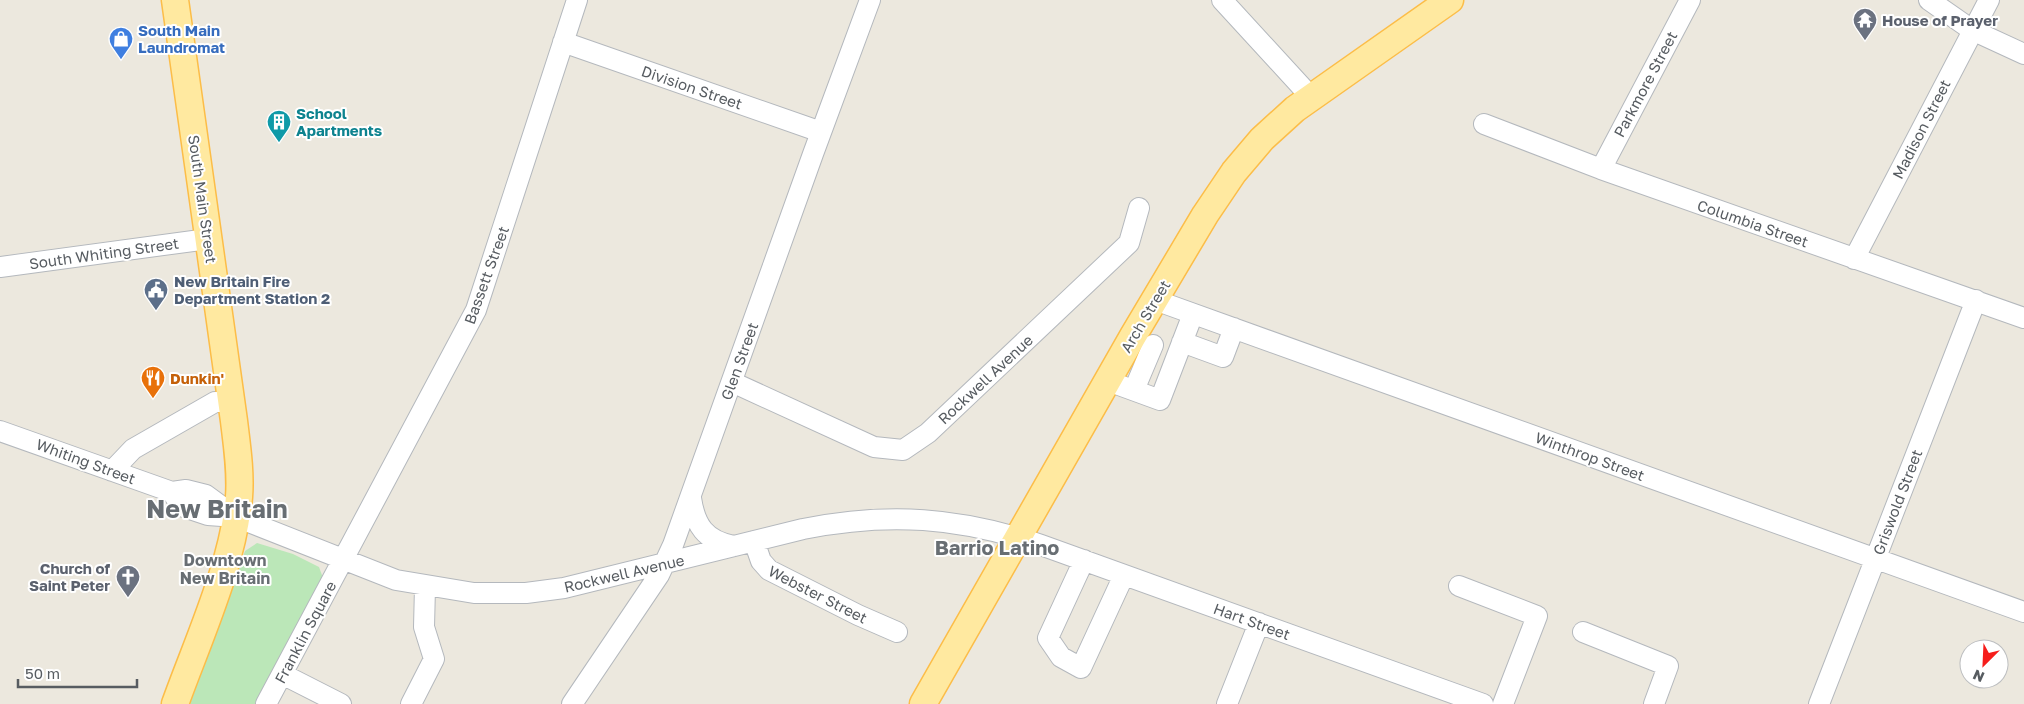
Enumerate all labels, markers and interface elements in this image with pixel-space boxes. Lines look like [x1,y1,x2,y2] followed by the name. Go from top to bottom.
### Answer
[1852,7,1878,41] temple icon: House of Prayer
[1882,11,1998,29] place label: House of Prayer
[138,21,225,56] place label: South Main Laundromat
[108,26,134,60] shop icon: South Main Laundromat
[1610,28,1680,140] street label: Parkmore Street
[639,61,745,113] street label: Division Street
[1888,76,1954,182] street label: Madison Street
[296,104,382,139] place label: School Apartments
[266,109,292,143] building icon: School Apartments
[185,134,221,264] street label: South Main Street
[1695,196,1811,250] street label: Columbia Street
[460,223,512,327] street label: Bassett Street
[28,234,180,272] street label: South Whiting Street
[174,272,330,307] place label: New Britain Fire Department Station 2
[143,277,169,311] public building icon: New Britain Fire Department Station 2
[1116,277,1174,355] street label: Arch Street
[717,320,761,402] street label: Glen Street
[934,330,1036,427] street label: Rockwell Avenue
[140,365,166,399] restaurant icon: Dunkin'
[170,369,224,387] place label: Dunkin'
[1533,428,1647,484] street label: Winthrop Street
[34,435,138,487] street label: Whiting Street
[1869,447,1925,557] street label: Griswold Street
[146,493,288,524] district label: New Britain
[935,535,1059,559] district label: Barrio Latino
[180,550,270,588] district label: Downtown New Britain
[562,550,686,596] street label: Rockwell Avenue
[29,559,111,594] place label: Church of Saint Peter
[766,561,870,627] street label: Webster Street
[115,564,141,598] church icon: Church of Saint Peter
[270,577,340,686] street label: Franklin Square
[1211,599,1293,643] street label: Hart Street
[1959,639,2009,689] north arrow
[18,656,136,688] scale bar
[25,664,60,682] text: 50 m
[1970,666,1987,686] text: N

